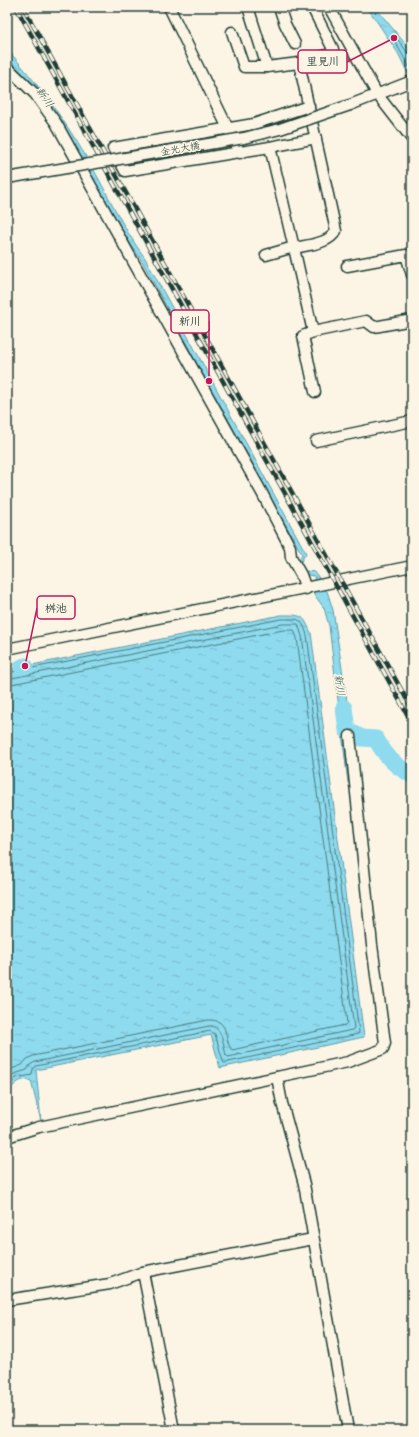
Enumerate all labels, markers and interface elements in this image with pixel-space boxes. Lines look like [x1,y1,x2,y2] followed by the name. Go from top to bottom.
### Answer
[298,50,347,73] callout: 里見川
[307,52,340,69] text: 里見川
[32,83,59,111] water label: 新川
[159,137,201,158] street label: 金光大橋
[171,310,209,333] callout: 新川
[179,312,201,329] text: 新川
[37,596,75,619] callout: 桝池
[45,599,67,616] text: 桝池
[331,673,350,697] water label: 新川

